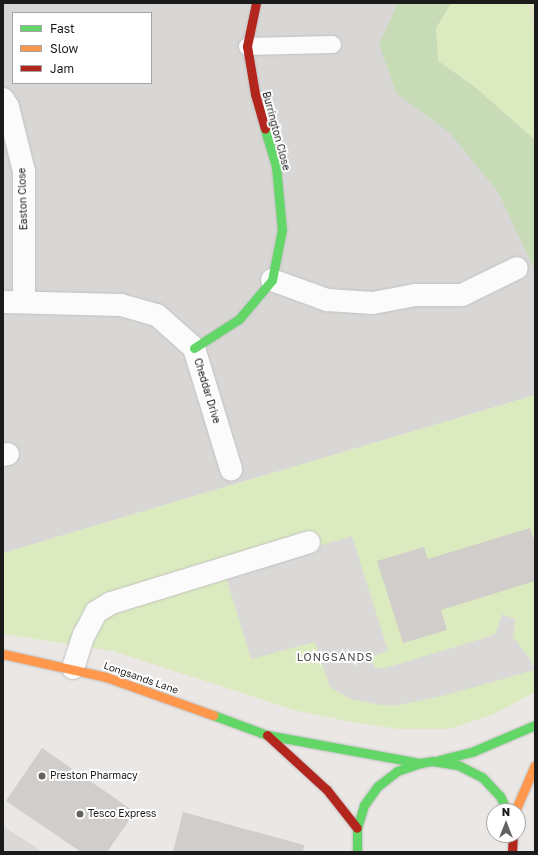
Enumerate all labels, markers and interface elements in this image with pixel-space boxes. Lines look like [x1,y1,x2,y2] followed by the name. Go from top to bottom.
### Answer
[12,12,152,84] legend
[50,21,75,36] text: Fast
[50,41,78,56] text: Slow
[50,61,74,76] text: Jam
[260,90,292,172] street label: Burrington Close
[16,168,30,230] street label: Easton Close
[191,357,223,425] street label: Cheddar Drive
[297,650,373,664] district label: LONGSANDS
[102,660,180,696] street label: Longsands Lane
[50,770,138,782] place label: Preston Pharmacy
[37,771,47,781] marker: Preston Pharmacy
[486,803,526,843] north arrow
[502,805,510,818] text: N
[88,808,156,820] place label: Tesco Express
[75,809,85,819] marker: Tesco Express

